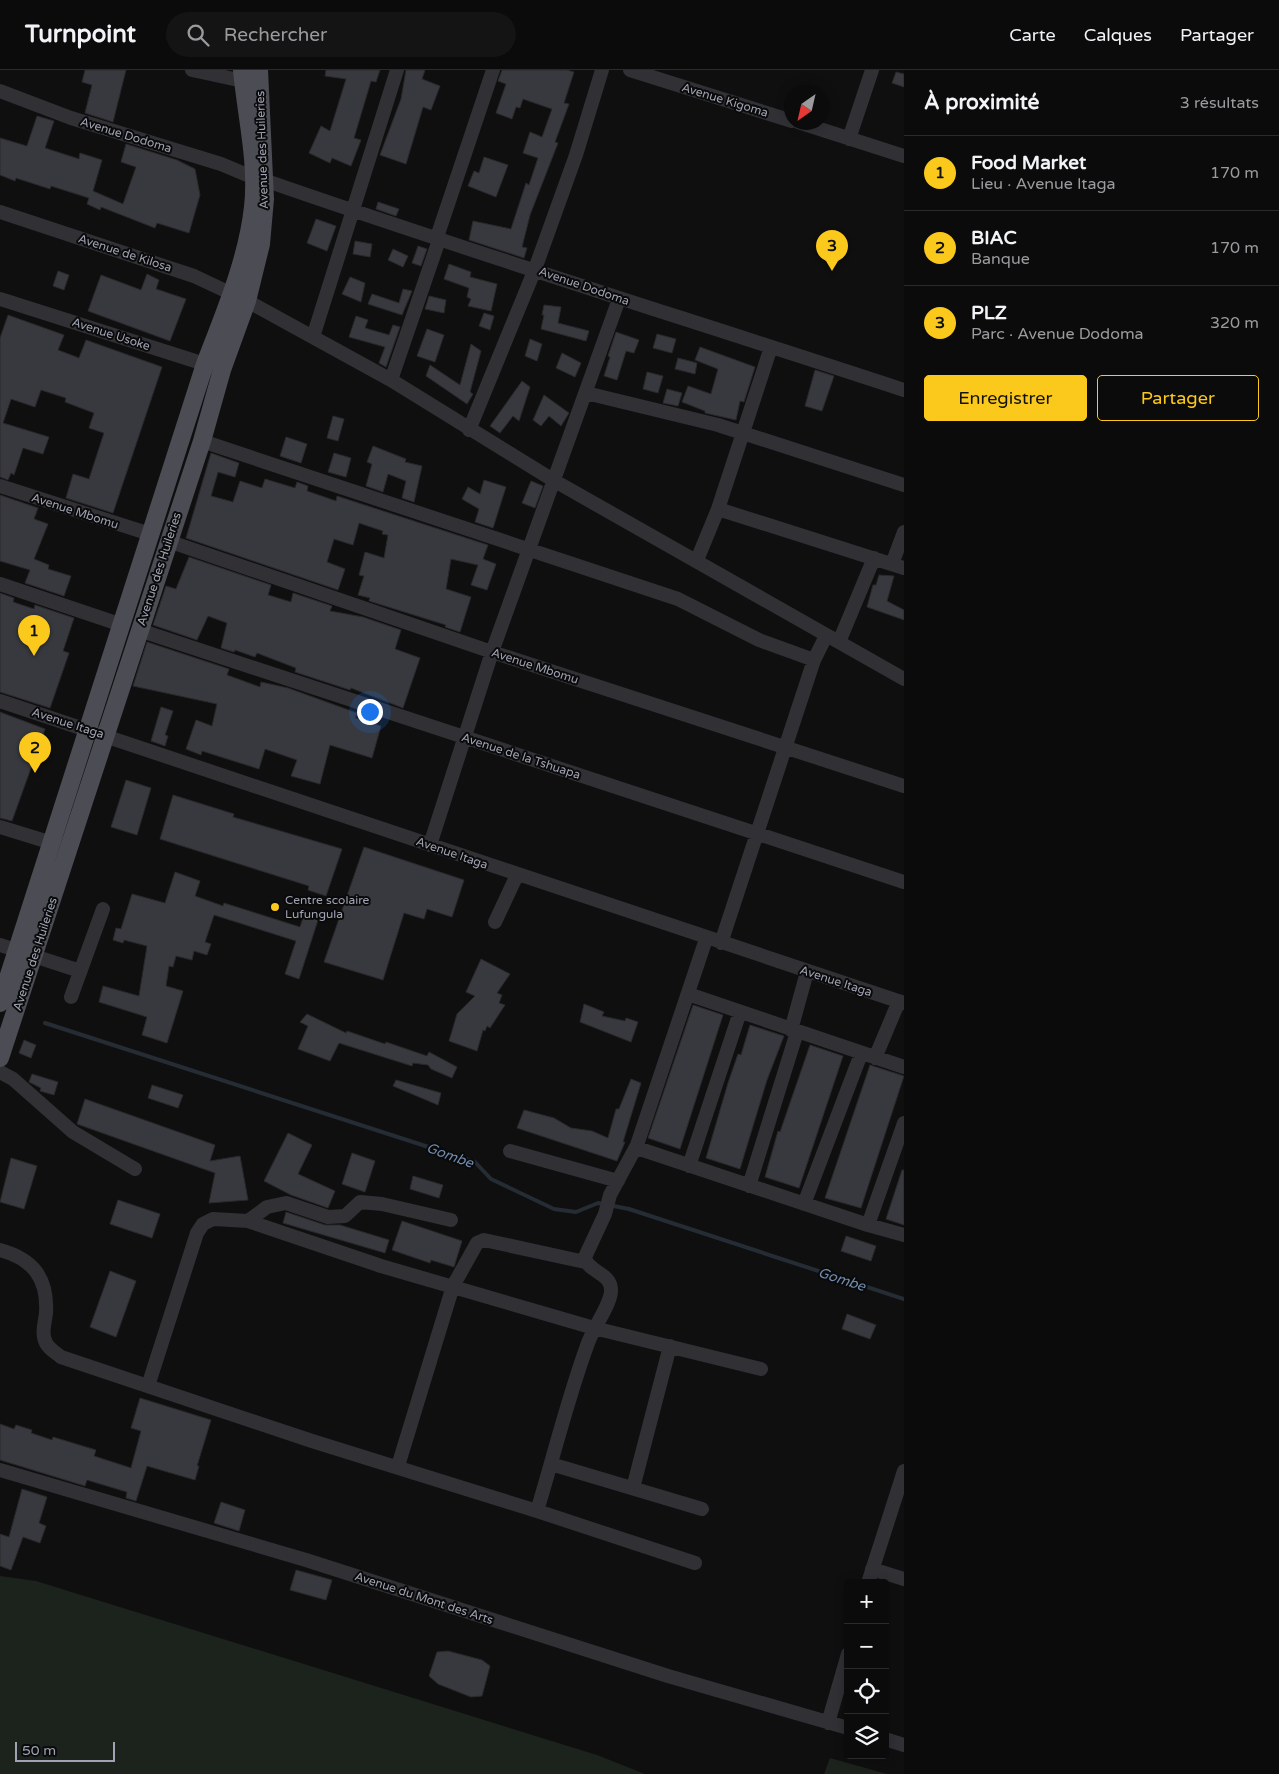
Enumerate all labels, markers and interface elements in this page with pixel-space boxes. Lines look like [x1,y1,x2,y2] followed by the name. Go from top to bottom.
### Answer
[166,12,516,57] search box
[25,20,136,49] text: Turnpoint
[184,21,212,49] icon: search
[224,24,327,46] text: Rechercher
[1009,24,1056,46] text: Carte
[1084,24,1152,46] text: Calques
[1180,24,1254,46] text: Partager
[680,80,770,120] street label: Avenue Kigoma
[784,85,829,130] north arrow
[253,90,271,209] street label: Avenue des Huileries
[924,90,1039,115] text: À proximité
[1180,93,1259,113] text: 3 résultats
[79,114,173,156] street label: Avenue Dodoma
[971,152,1086,174] text: Food Market
[935,163,945,183] text: 1
[1210,163,1259,183] text: 170 m
[971,174,1115,194] text: Lieu · Avenue Itaga
[971,227,1017,249] text: BIAC
[816,230,848,271] pin: 3
[77,231,173,275] street label: Avenue de Kilosa
[935,238,945,258] text: 2
[1210,238,1259,258] text: 170 m
[971,249,1030,269] text: Banque
[537,264,631,308] street label: Avenue Dodoma
[971,302,1007,324] text: PLZ
[935,313,945,333] text: 3
[1210,313,1259,333] text: 320 m
[70,315,152,353] street label: Avenue Usoke
[971,324,1144,344] text: Parc · Avenue Dodoma
[924,375,1087,421] button: Enregistrer
[1097,375,1259,421] button: Partager
[30,490,120,532] street label: Avenue Mbomu
[134,510,184,627] street label: Avenue des Huileries
[18,615,50,656] pin: 1
[490,645,580,687] street label: Avenue Mbomu
[357,699,383,725] your location
[30,705,106,741] street label: Avenue Itaga
[460,730,582,782] street label: Avenue de la Tshuapa
[19,732,51,773] pin: 2
[414,834,490,872] street label: Avenue Itaga
[285,893,370,921] place label: Centre scolaire Lufungula
[10,895,60,1012] street label: Avenue des Huileries
[269,901,281,913] marker: Centre scolaire Lufungula
[798,963,874,999] street label: Avenue Itaga
[424,1139,477,1172] water label: Gombe
[816,1264,869,1295] water label: Gombe
[353,1569,495,1627] street label: Avenue du Mont des Arts
[844,1579,889,1759] map controls
[844,1579,889,1624] button: +
[844,1624,889,1669] button: −
[844,1669,889,1714] button: locate
[844,1714,889,1759] button: layers
[15,1739,115,1762] scale bar
[22,1742,56,1759] text: 50 m

